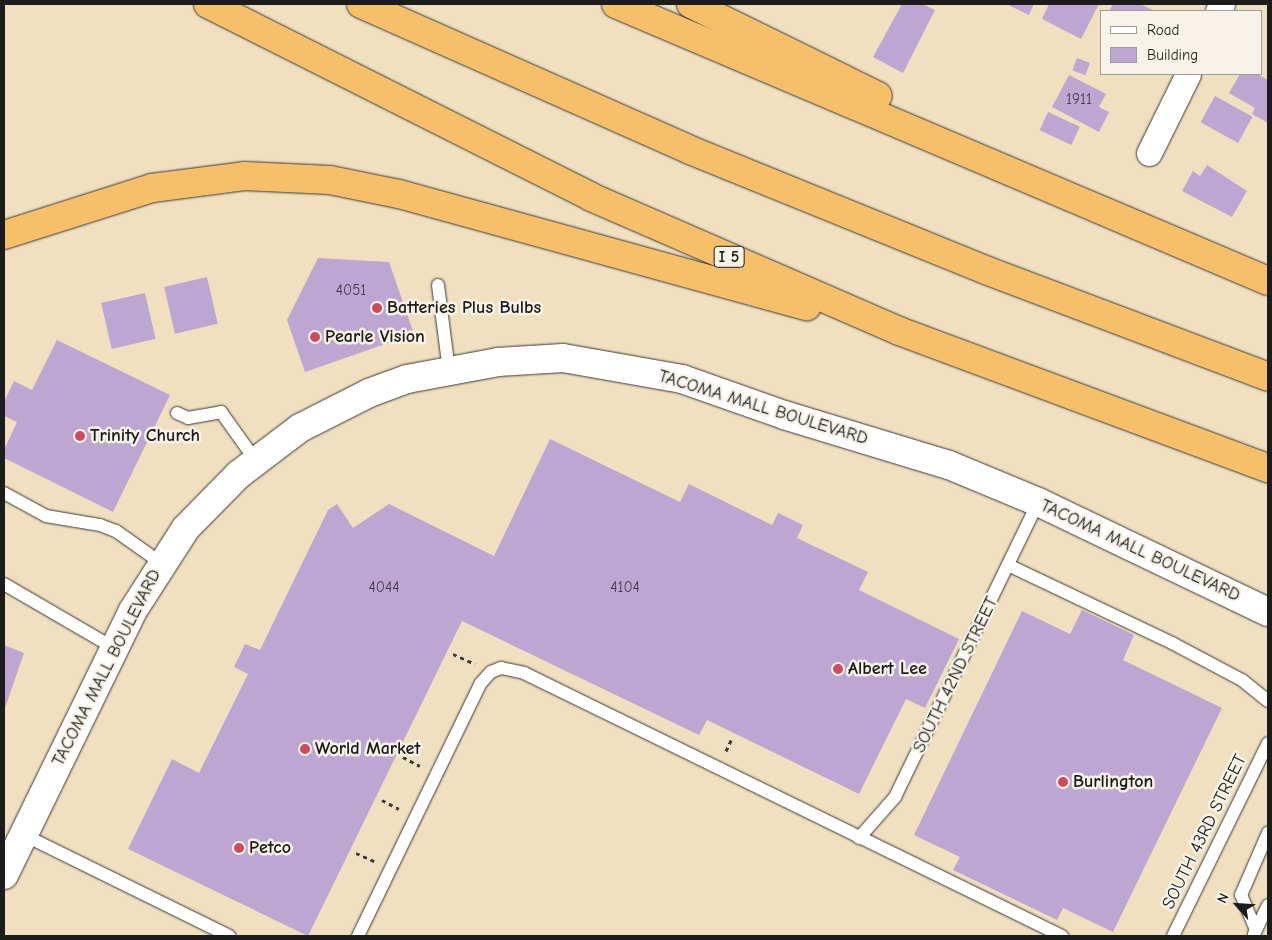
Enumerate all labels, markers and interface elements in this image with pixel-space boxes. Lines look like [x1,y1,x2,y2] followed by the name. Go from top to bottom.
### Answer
[1100,10,1262,75] legend
[1147,21,1179,39] text: Road
[1147,46,1198,64] text: Building
[1066,91,1092,109] house number: 1911
[713,243,745,270] road number: I 5
[336,282,366,300] house number: 4051
[387,297,541,319] place label: Batteries Plus Bulbs
[371,302,383,314] marker: Batteries Plus Bulbs
[325,326,425,348] place label: Pearle Vision
[309,331,321,343] marker: Pearle Vision
[656,366,870,450] street label: TACOMA MALL BOULEVARD
[90,425,200,447] place label: Trinity Church
[74,430,86,442] marker: Trinity Church
[1037,495,1243,607] street label: TACOMA MALL BOULEVARD
[48,566,166,770] street label: TACOMA MALL BOULEVARD
[369,579,399,597] house number: 4044
[610,579,640,597] house number: 4104
[909,593,1003,757] street label: SOUTH 42ND STREET
[848,658,927,680] place label: Albert Lee
[832,663,844,675] marker: Albert Lee
[315,738,420,760] place label: World Market
[299,743,311,755] marker: World Market
[1158,751,1252,913] street label: SOUTH 43RD STREET
[1073,771,1153,793] place label: Burlington
[1057,776,1069,788] marker: Burlington
[249,837,291,859] place label: Petco
[233,842,245,854] marker: Petco
[1212,880,1262,930] north arrow
[1213,890,1233,906] text: N

